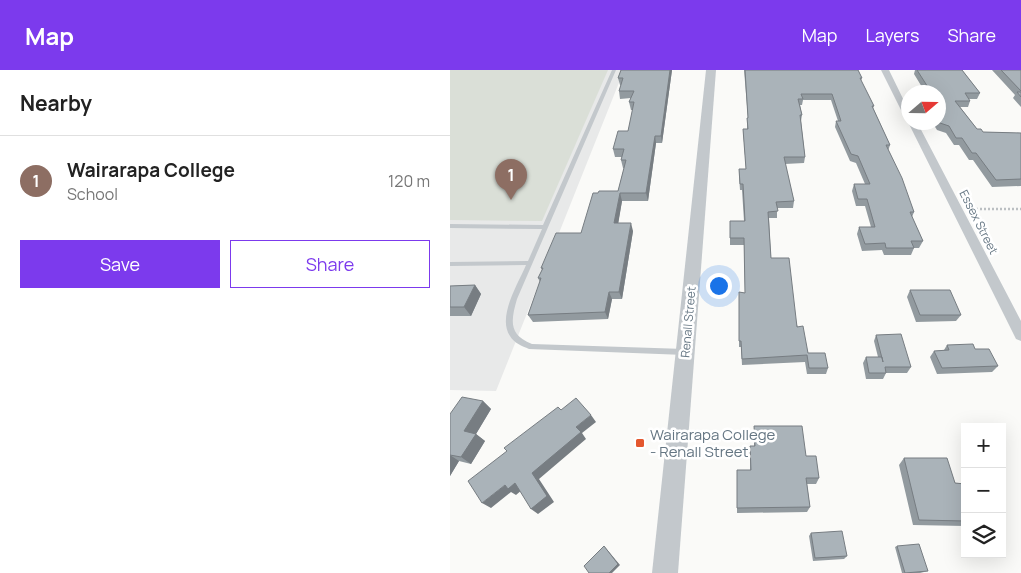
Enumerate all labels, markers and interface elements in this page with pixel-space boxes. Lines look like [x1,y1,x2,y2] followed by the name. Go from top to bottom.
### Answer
[25,19,74,52] text: Map
[802,23,837,47] text: Map
[865,23,919,47] text: Layers
[947,23,996,47] text: Share
[901,85,946,130] north arrow
[20,89,92,117] text: Nearby
[67,157,235,183] text: Wairarapa College
[495,159,527,200] pin: 1
[32,170,40,192] text: 1
[388,170,430,192] text: 120 m
[67,183,118,205] text: School
[955,187,1003,257] street label: Essex Street
[20,240,220,288] button: Save
[230,240,430,288] button: Share
[706,273,732,299] your location
[676,285,700,358] street label: Renall Street
[961,423,1006,558] map controls
[961,423,1006,468] button: +
[650,424,776,462] place label: Wairarapa College - Renall Street
[634,437,646,449] marker: Wairarapa College - Renall Street
[961,468,1006,513] button: −
[961,513,1006,558] button: layers

